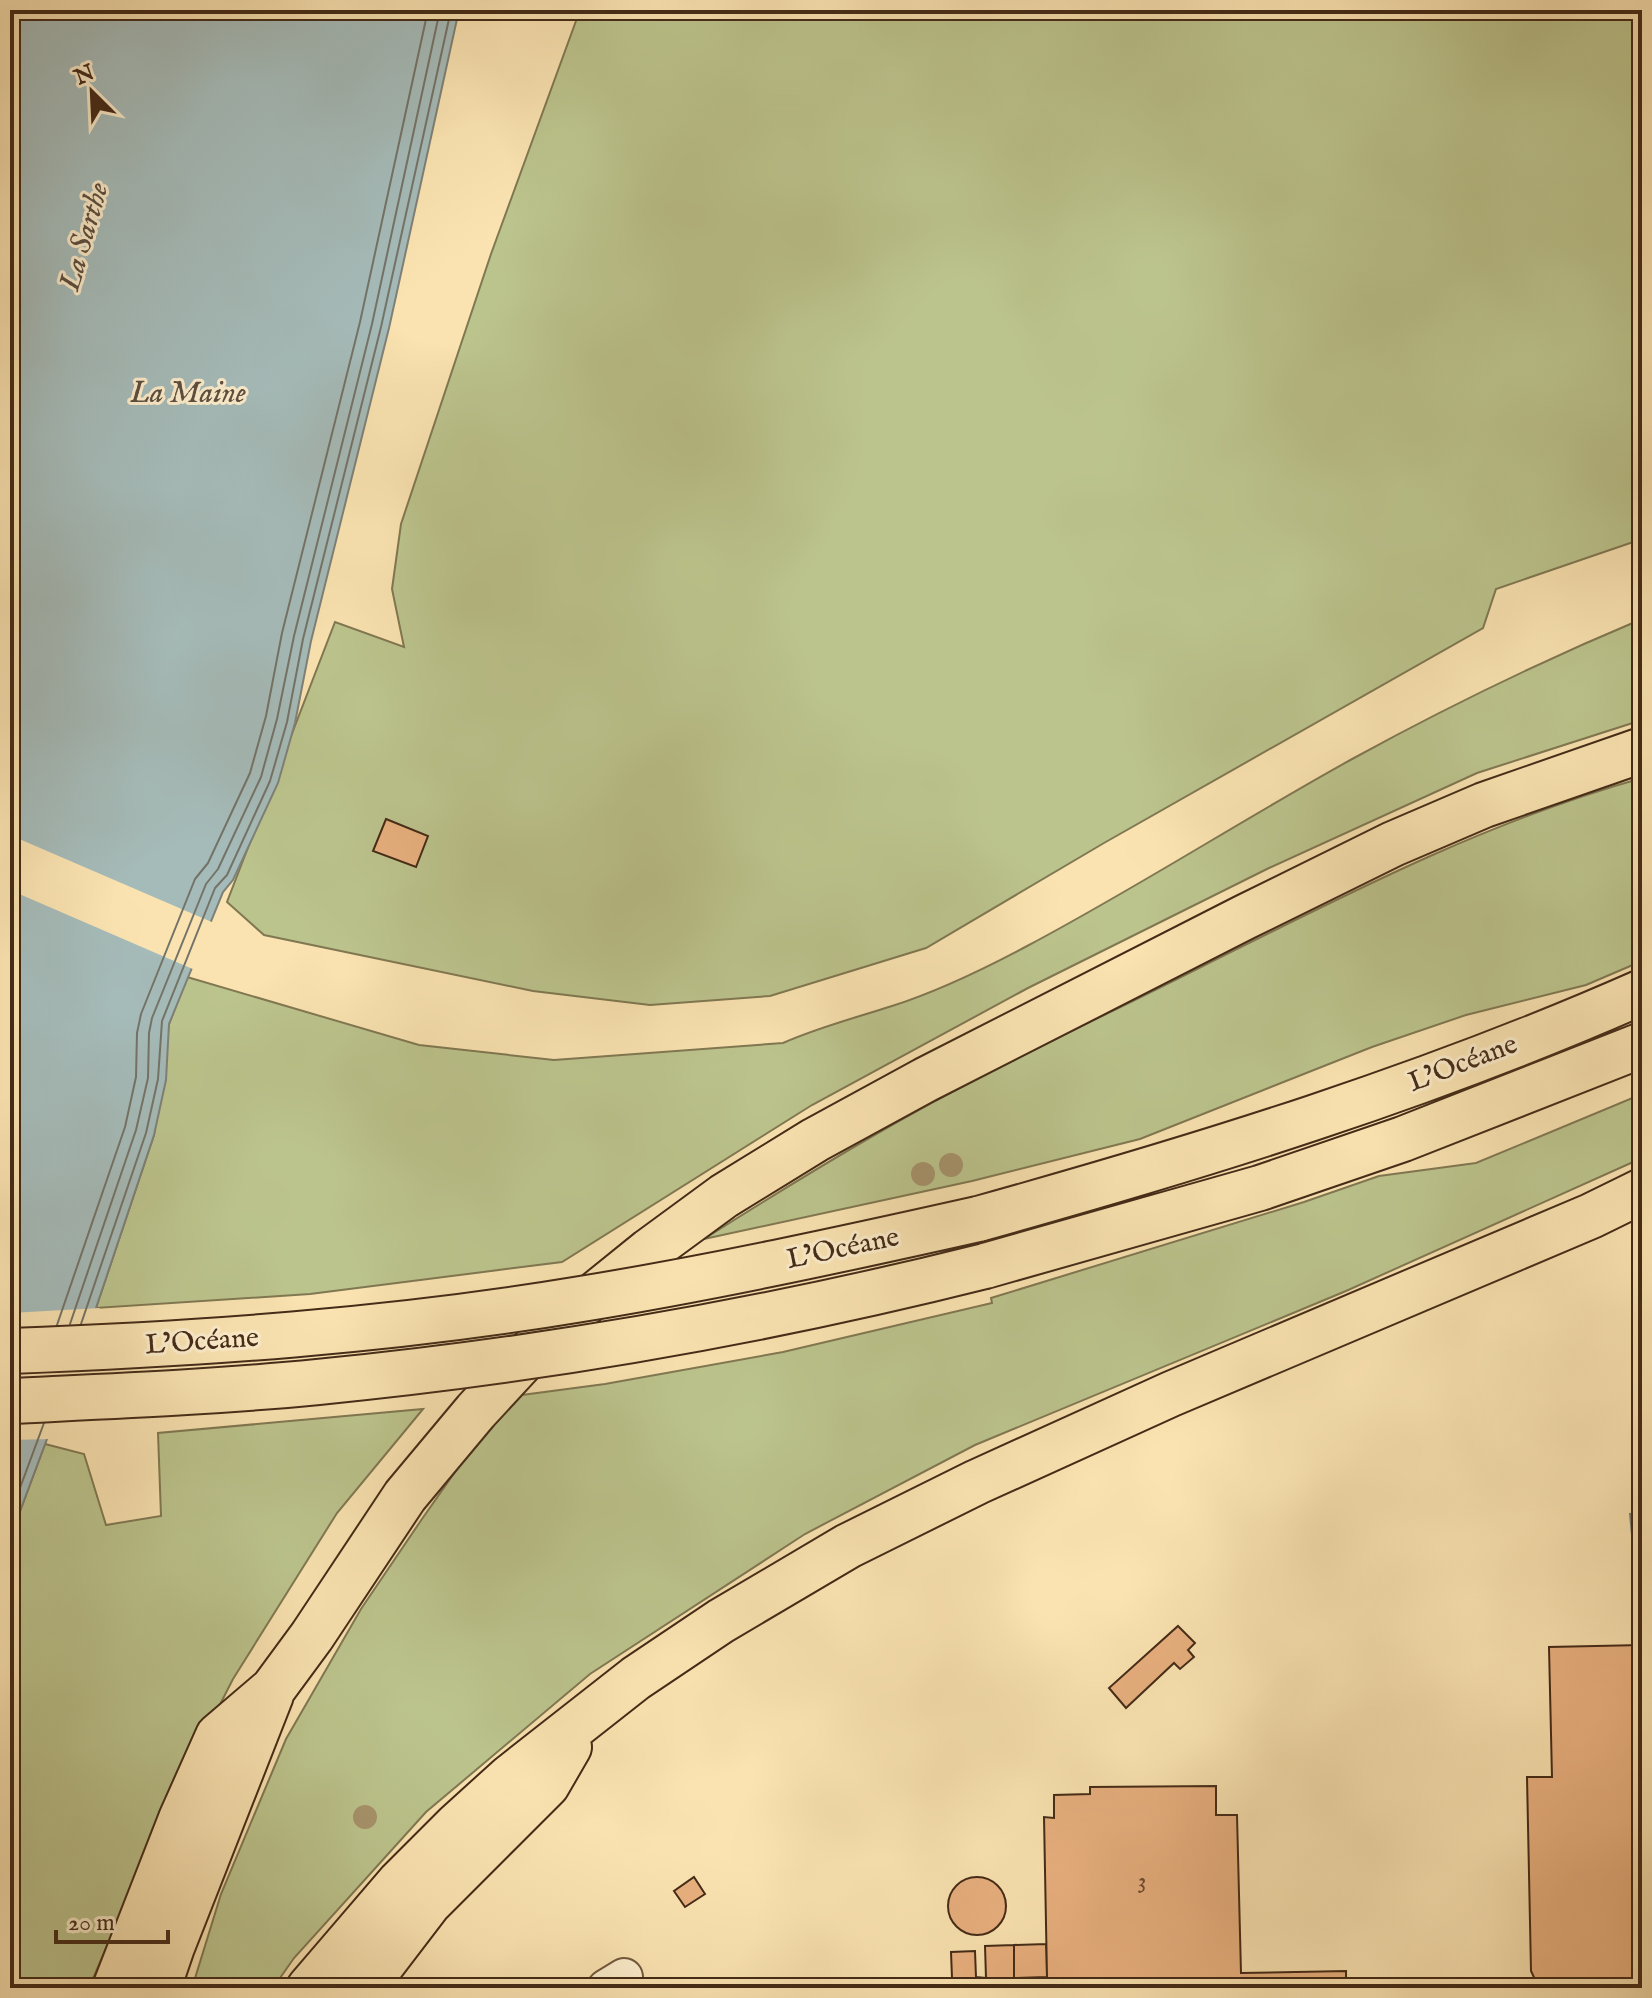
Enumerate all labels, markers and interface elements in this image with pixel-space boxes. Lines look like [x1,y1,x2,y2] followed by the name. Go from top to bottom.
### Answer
[52,52,132,132] north arrow
[69,59,99,93] text: N
[51,178,119,296] water label: La Sarthe
[129,375,246,413] water label: La Maine
[1403,1027,1523,1101] street label: L’Océane
[784,1220,903,1278] street label: L’Océane
[144,1321,260,1363] street label: L’Océane
[1138,1866,1146,1897] house number: 3
[56,1894,168,1944] scale bar
[68,1908,115,1939] text: 20 m

